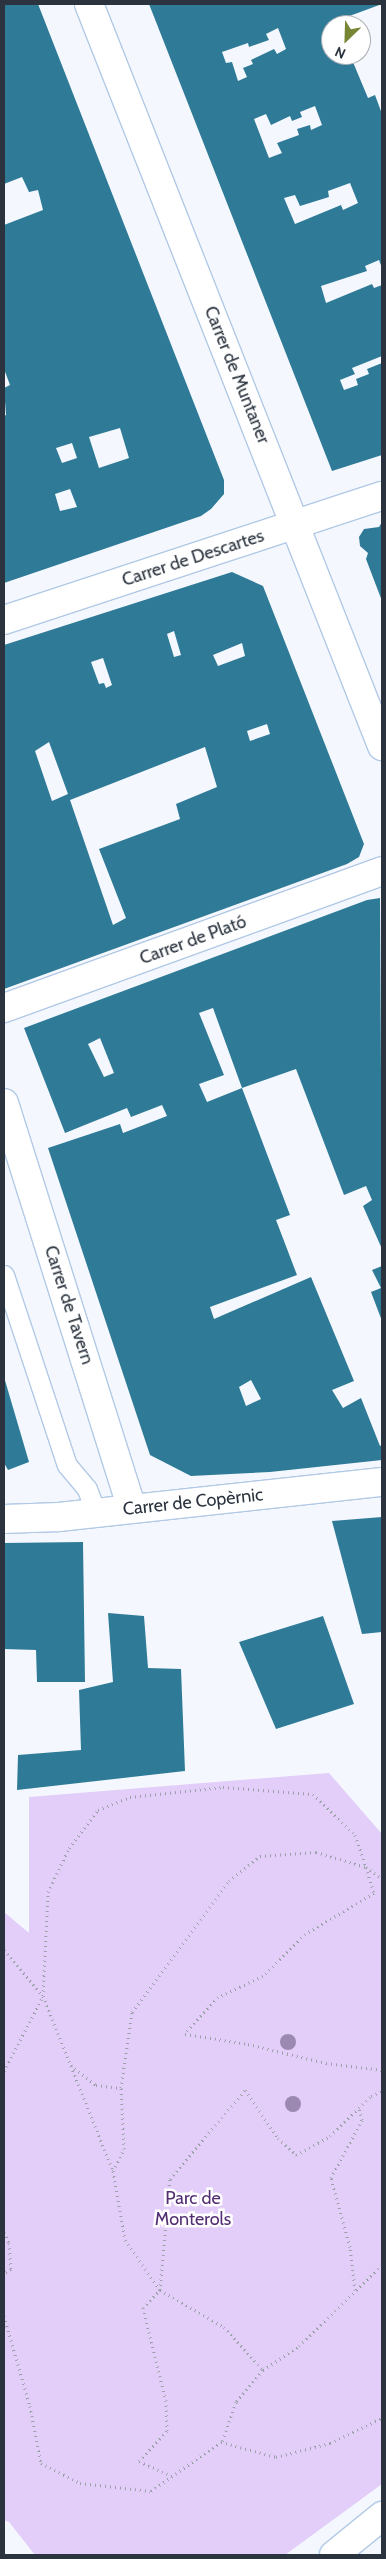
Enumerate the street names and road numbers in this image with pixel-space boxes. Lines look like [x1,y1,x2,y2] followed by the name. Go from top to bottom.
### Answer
[200,303,274,447] street label: Carrer de Muntaner
[119,525,267,591] street label: Carrer de Descartes
[137,911,249,969] street label: Carrer de Plató
[40,1243,98,1367] street label: Carrer de Tavern
[122,1484,264,1520] street label: Carrer de Copèrnic

